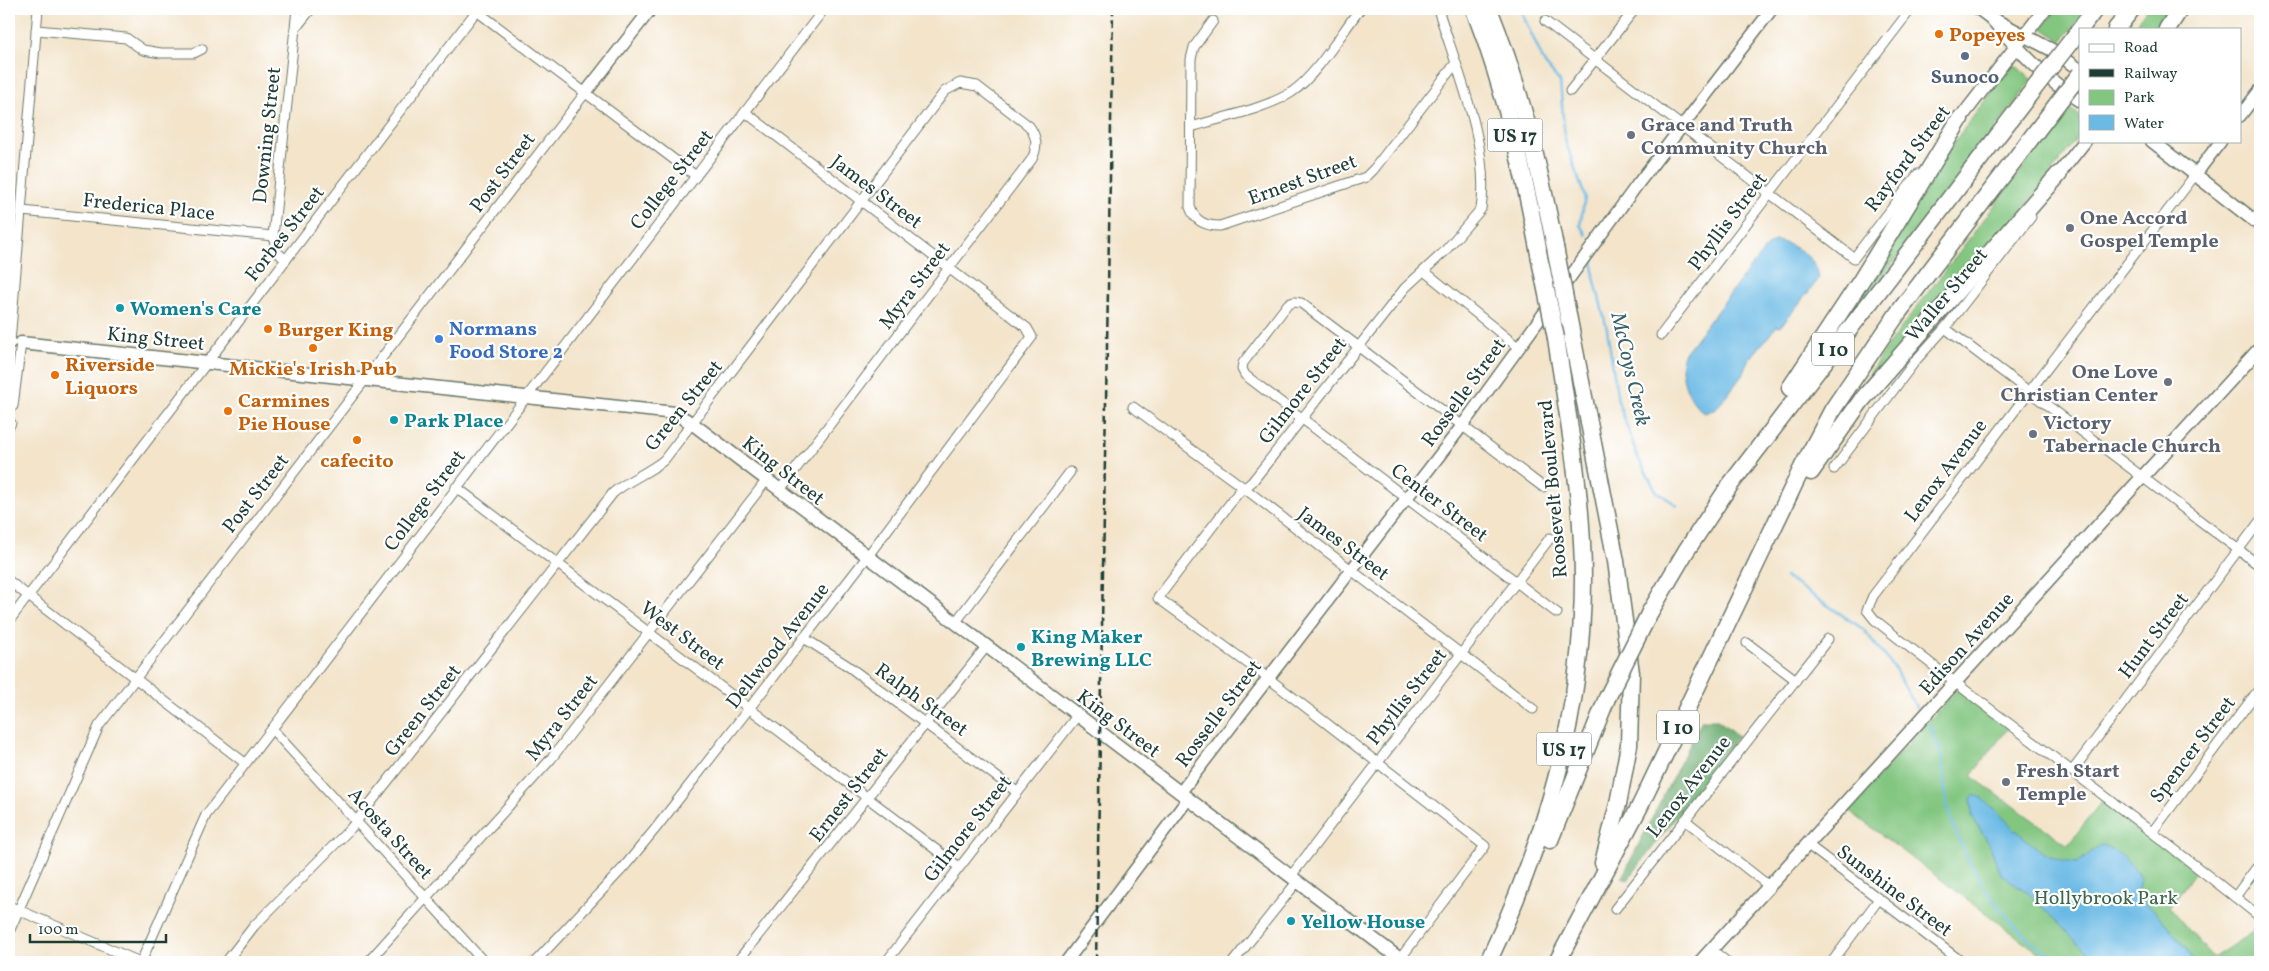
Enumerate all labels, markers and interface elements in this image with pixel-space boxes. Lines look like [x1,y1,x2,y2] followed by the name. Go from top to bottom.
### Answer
[1949,22,2026,50] place label: Popeyes
[1933,28,1945,40] marker: Popeyes
[2079,28,2242,142] legend
[2124,38,2158,59] text: Road
[1959,50,1971,62] marker: Sunoco
[1931,64,1999,92] place label: Sunoco
[2124,64,2177,85] text: Railway
[247,66,289,205] street label: Downing Street
[2124,88,2155,109] text: Park
[1859,100,1958,219] street label: Rayford Street
[1641,112,1828,163] place label: Grace and Truth Community Church
[2124,114,2164,135] text: Water
[1488,118,1542,152] road number: US 17
[624,124,721,237] street label: College Street
[464,127,543,219] street label: Post Street
[1625,129,1637,141] marker: Grace and Truth Community Church
[1244,148,1361,214] street label: Ernest Street
[824,149,928,236] street label: James Street
[1682,167,1775,277] street label: Phyllis Street
[239,180,332,288] street label: Forbes Street
[81,187,216,229] street label: Frederica Place
[2080,205,2219,256] place label: One Accord Gospel Temple
[2064,222,2076,234] marker: One Accord Gospel Temple
[873,237,958,336] street label: Myra Street
[1900,242,1995,348] street label: Waller Street
[130,296,261,324] place label: Women's Care
[114,302,126,314] marker: Women's Care
[1602,309,1657,429] water label: McCoys Creek
[449,316,563,367] place label: Normans Food Store 2
[278,317,394,345] place label: Burger King
[106,321,206,359] street label: King Street
[262,323,274,335] marker: Burger King
[1253,332,1354,451] street label: Gilmore Street
[1812,332,1854,366] road number: I 10
[433,333,445,345] marker: Normans Food Store 2
[1416,333,1514,453] street label: Rosselle Street
[307,342,319,354] marker: Mickie's Irish Pub
[65,352,155,403] place label: Riverside Liquors
[639,355,730,458] street label: Green Street
[229,356,397,384] place label: Mickie's Irish Pub
[2001,359,2158,410] place label: One Love Christian Center
[49,369,61,381] marker: Riverside Liquors
[2162,376,2174,388] marker: One Love Christian Center
[238,388,330,439] place label: Carmines Pie House
[1532,398,1576,579] street label: Roosevelt Boulevard
[222,405,234,417] marker: Carmines Pie House
[404,408,503,436] place label: Park Place
[2043,410,2221,461] place label: Victory Tabernacle Church
[388,414,400,426] marker: Park Place
[1898,414,1995,529] street label: Lenox Avenue
[2027,428,2039,440] marker: Victory Tabernacle Church
[735,430,830,513] street label: King Street
[351,434,363,446] marker: cafecito
[378,444,473,558] street label: College Street
[320,448,394,476] place label: cafecito
[217,449,297,540] street label: Post Street
[1384,458,1493,550] street label: Center Street
[1291,501,1395,588] street label: James Street
[720,577,837,715] street label: Dellwood Avenue
[1914,587,2021,702] street label: Edison Avenue
[2113,587,2196,685] street label: Hunt Street
[633,595,730,678] street label: West Street
[1031,624,1152,675] place label: King Maker Brewing LLC
[1015,641,1027,653] marker: King Maker Brewing LLC
[1361,643,1454,752] street label: Phyllis Street
[1170,655,1269,774] street label: Rosselle Street
[868,657,973,744] street label: Ralph Street
[379,659,469,763] street label: Green Street
[520,669,605,768] street label: Myra Street
[1070,684,1165,765] street label: King Street
[2144,691,2243,809] street label: Spencer Street
[1657,710,1699,744] road number: I 10
[1641,730,1738,844] street label: Lenox Avenue
[1536,732,1592,766] road number: US 17
[804,742,896,849] street label: Ernest Street
[2016,758,2120,809] place label: Fresh Start Temple
[918,770,1019,889] street label: Gilmore Street
[2000,776,2012,788] marker: Fresh Start Temple
[341,782,438,887] street label: Acosta Street
[1830,839,1958,944] street label: Sunshine Street
[2034,885,2178,913] park label: Hollybrook Park
[1301,909,1425,937] place label: Yellow House
[30,911,166,943] scale bar
[1285,915,1297,927] marker: Yellow House
[38,920,78,941] text: 100 m

